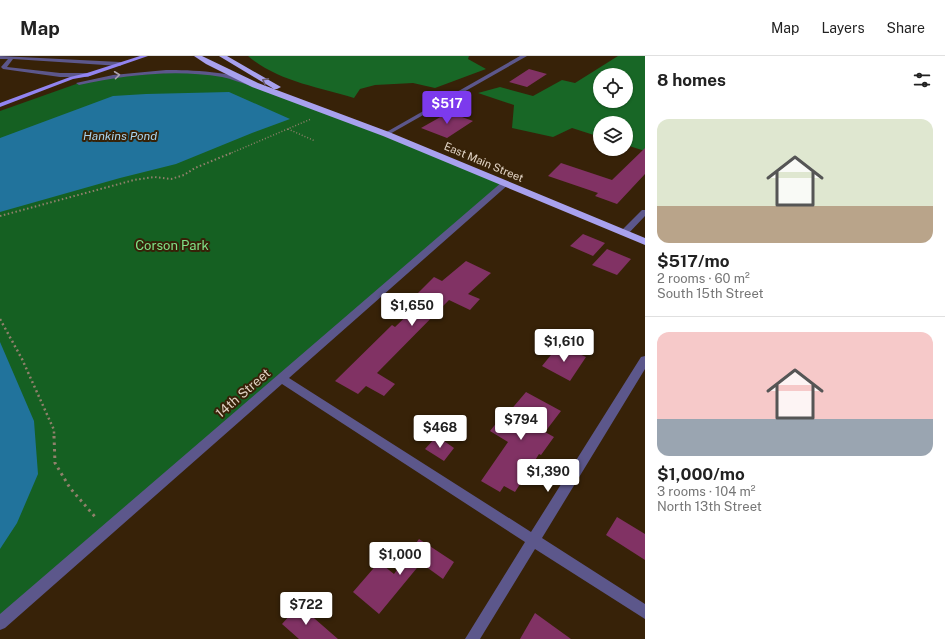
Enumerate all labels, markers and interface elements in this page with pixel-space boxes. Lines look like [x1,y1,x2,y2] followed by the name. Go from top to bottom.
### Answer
[20,17,60,39] text: Map
[771,20,799,36] text: Map
[821,20,865,36] text: Layers
[887,20,925,36] text: Share
[593,68,633,156] map controls
[593,68,633,108] button: locate
[911,69,933,91] icon: filters
[657,70,726,90] text: 8 homes
[114,71,120,80] one-way arrow
[262,78,269,85] one-way arrow
[423,91,471,125] pin: $517
[431,96,463,111] text: $517
[593,116,633,156] button: layers
[83,129,157,143] water label: Hankins Pond
[443,140,525,184] street label: East Main Street
[759,145,831,217] icon: home
[135,238,209,253] park label: Corson Park
[657,251,729,271] text: $517/mo
[657,271,750,286] text: 2 rooms · 60 m²
[657,286,764,301] text: South 15th Street
[379,293,445,327] pin: $1,650
[390,298,434,313] text: $1,650
[531,329,597,363] pin: $1,610
[544,334,584,349] text: $1,610
[759,358,831,430] icon: home
[213,365,273,421] street label: 14th Street
[497,407,545,441] pin: $794
[504,412,538,427] text: $794
[416,415,464,449] pin: $468
[423,420,457,435] text: $468
[515,459,581,493] pin: $1,390
[526,464,570,479] text: $1,390
[657,464,745,484] text: $1,000/mo
[657,484,756,499] text: 3 rooms · 104 m²
[657,499,762,514] text: North 13th Street
[367,542,433,576] pin: $1,000
[378,547,422,562] text: $1,000
[282,592,330,626] pin: $722
[289,597,323,612] text: $722

